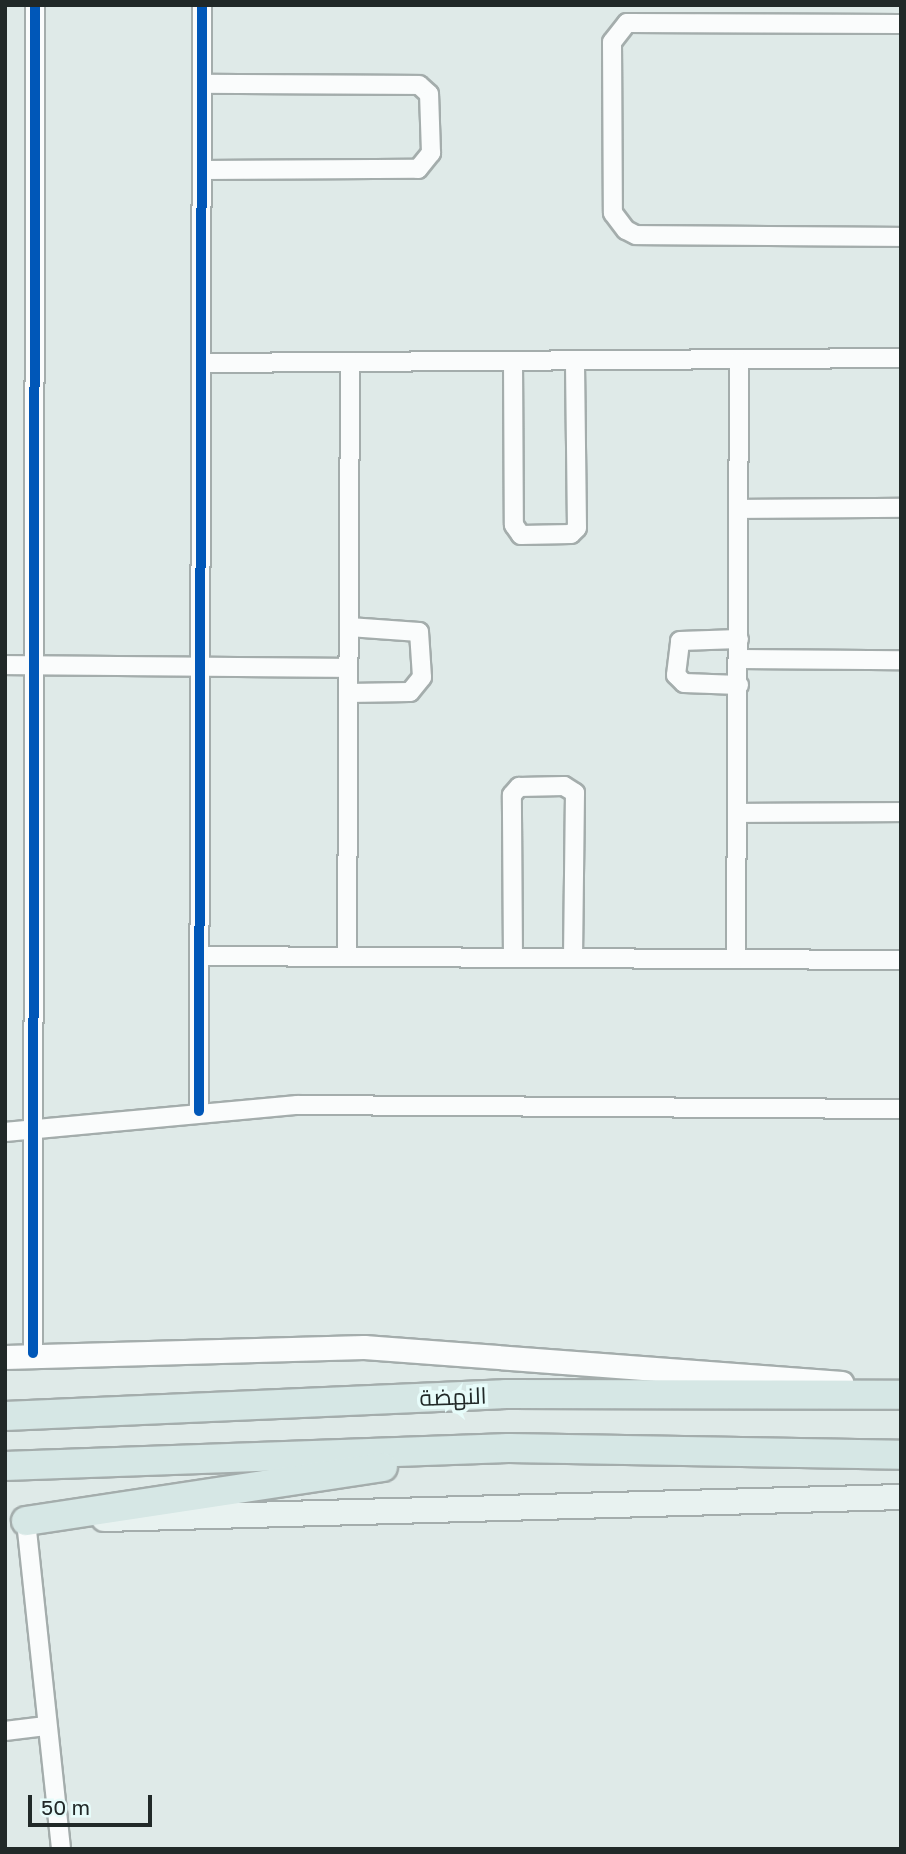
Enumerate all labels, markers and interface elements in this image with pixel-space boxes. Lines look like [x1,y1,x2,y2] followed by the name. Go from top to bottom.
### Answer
[419,1381,487,1411] street label: النهضة
[32,1780,156,1824] scale bar
[41,1794,90,1820] text: 50 m

